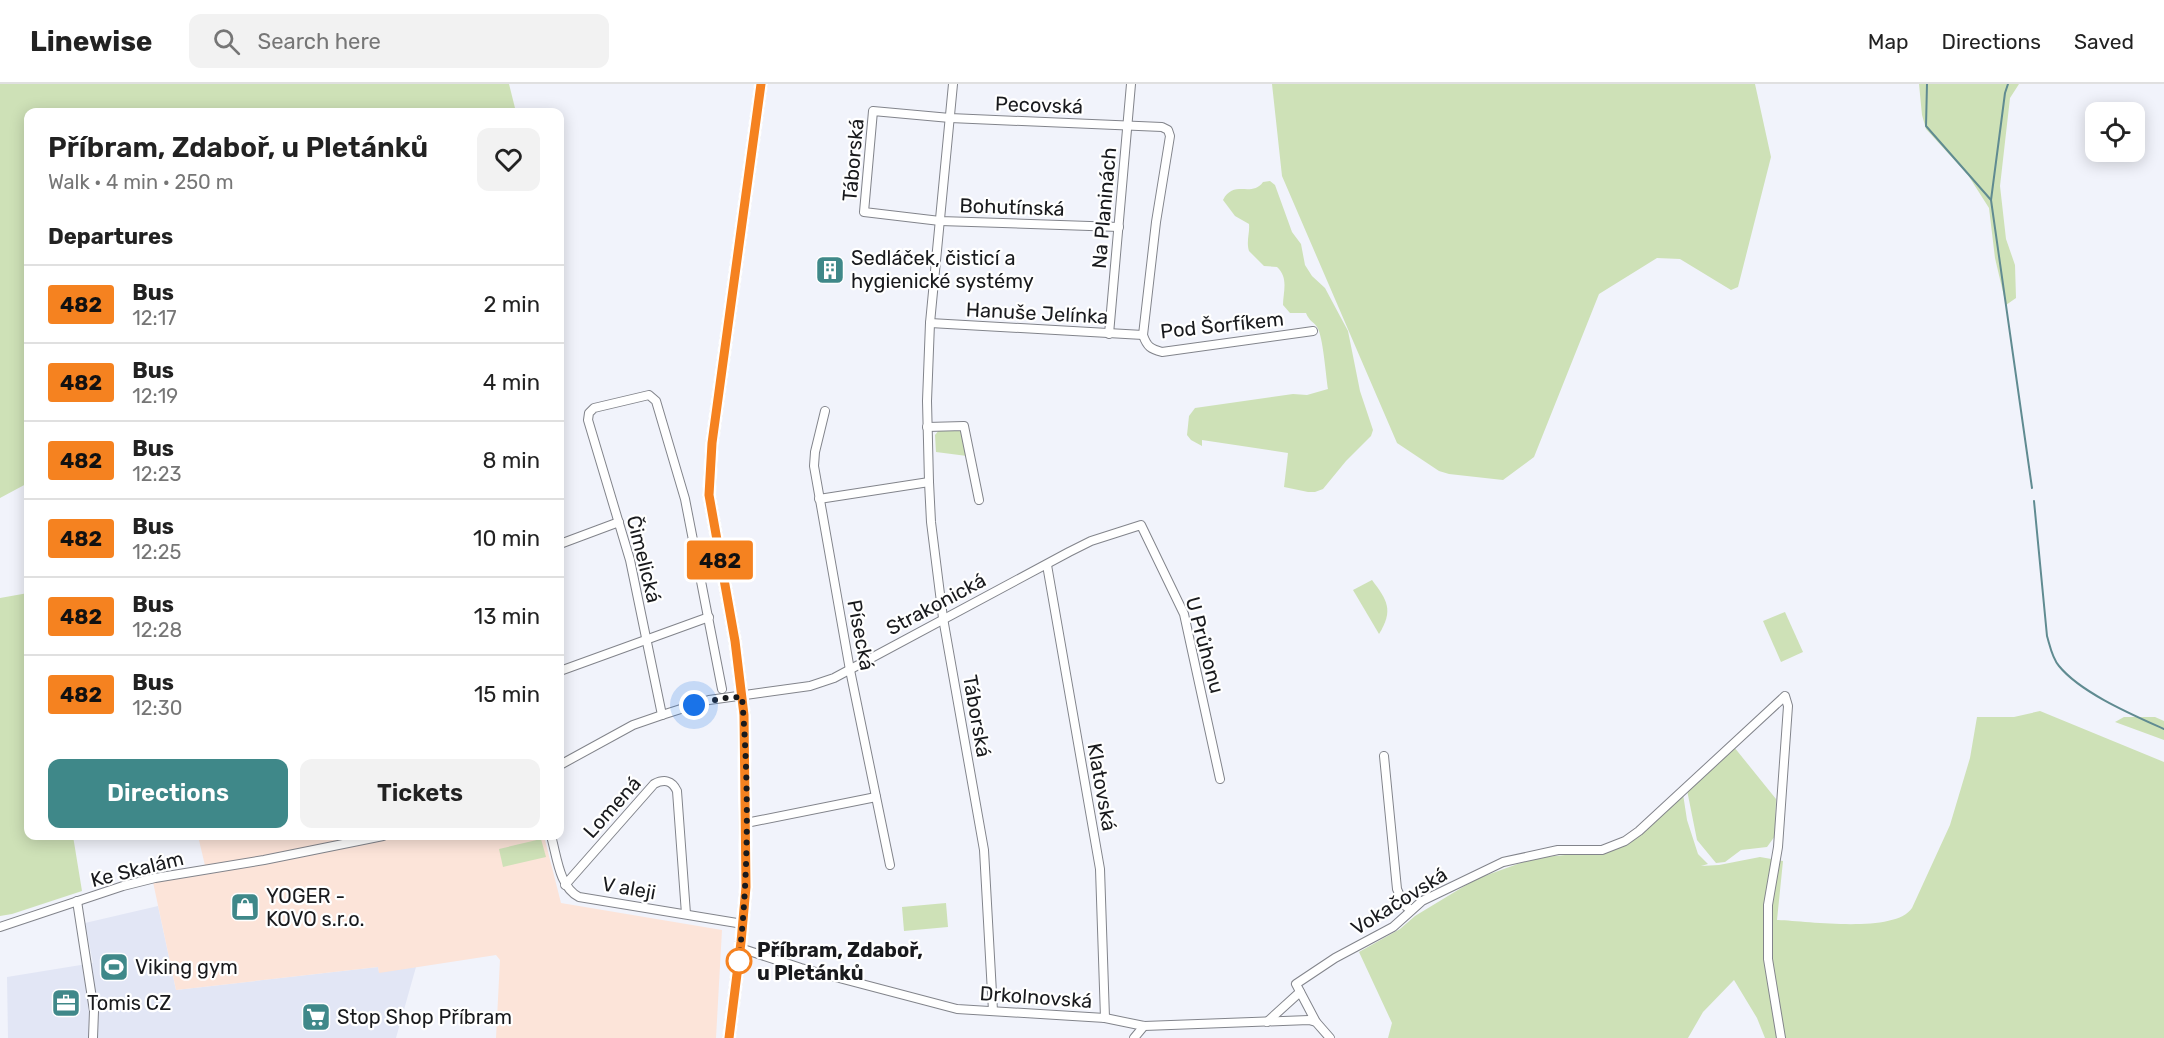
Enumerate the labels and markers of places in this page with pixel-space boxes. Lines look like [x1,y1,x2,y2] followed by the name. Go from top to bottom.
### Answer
[851,246,1034,293] place label: Sedláček, čisticí a hygienické systémy
[814,254,846,286] building icon: Sedláček, čisticí a hygienické systémy
[266,884,365,931] place label: YOGER - KOVO s.r.o.
[229,891,261,923] shop icon: YOGER - KOVO s.r.o.
[757,938,923,985] place label: Příbram, Zdaboř, u Pletánků
[726,948,752,974] marker: Příbram, Zdaboř, u Pletánků
[98,951,130,983] sports icon: Viking gym
[135,955,238,979] place label: Viking gym
[50,987,82,1019] office icon: Tomis CZ
[87,991,171,1015] place label: Tomis CZ
[300,1001,332,1033] supermarket icon: Stop Shop Příbram
[337,1005,512,1029] place label: Stop Shop Příbram

